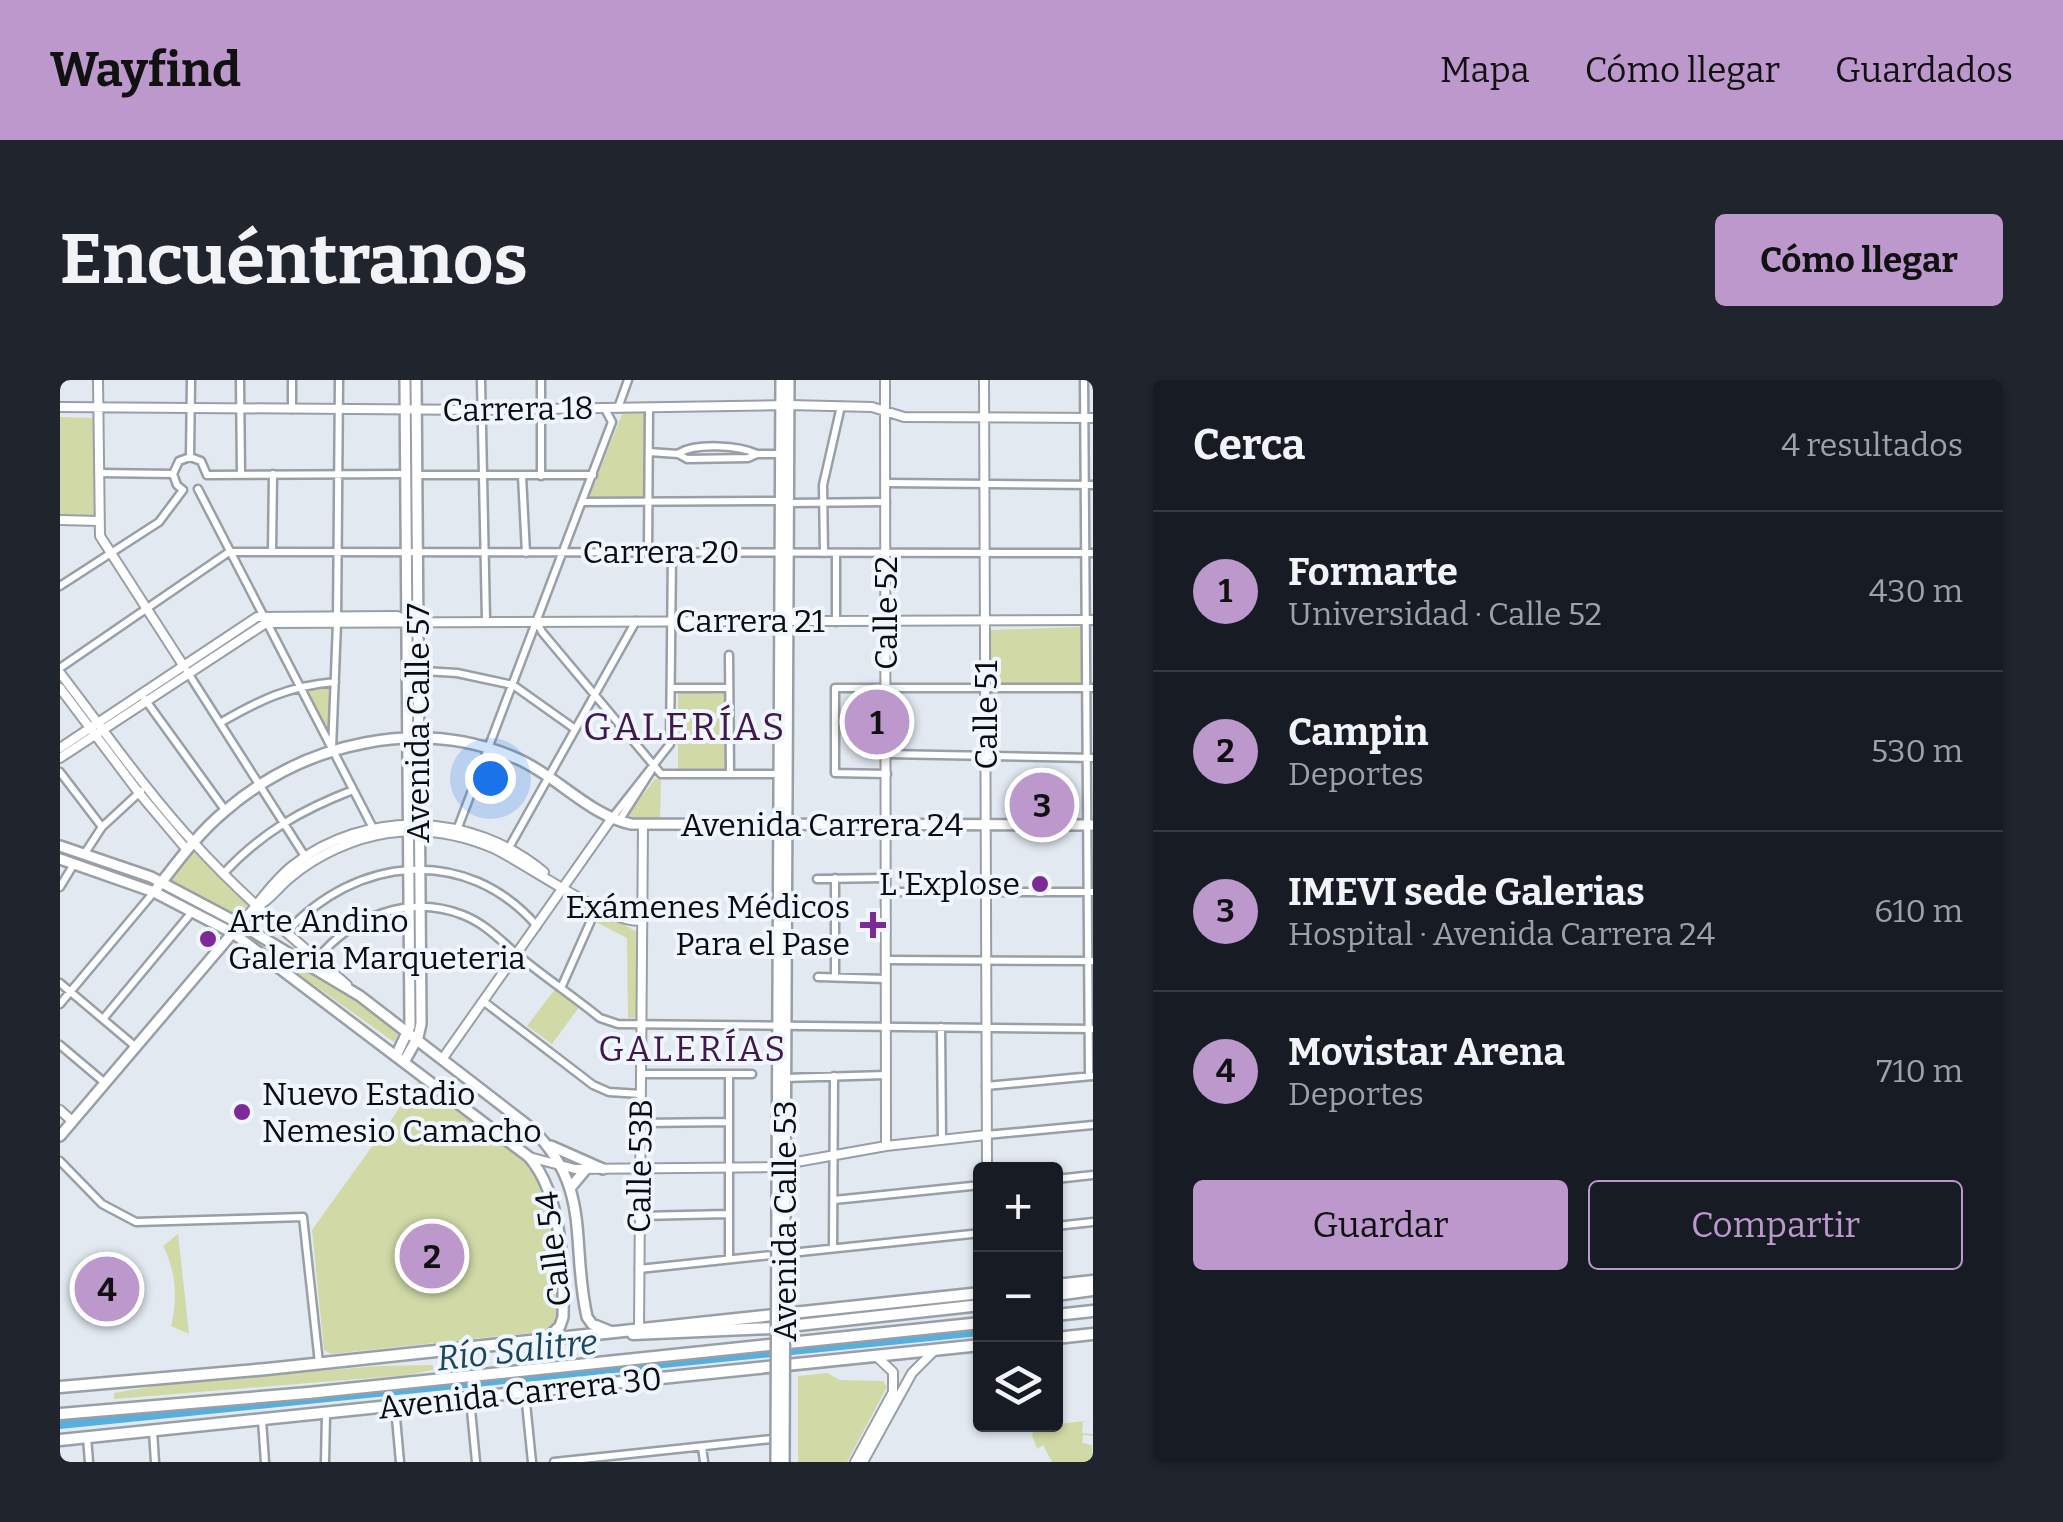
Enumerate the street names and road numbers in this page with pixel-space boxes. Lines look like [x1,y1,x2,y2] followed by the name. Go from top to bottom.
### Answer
[442,389,594,429] street label: Carrera 18
[582,533,740,571] street label: Carrera 20
[867,556,905,670] street label: Calle 52
[675,602,825,640] street label: Carrera 21
[399,603,437,843] street label: Avenida Calle 57
[967,660,1005,770] street label: Calle 51
[681,806,963,844] street label: Avenida Carrera 24
[620,1099,660,1233] street label: Calle 53B
[766,1100,804,1342] street label: Avenida Calle 53
[527,1189,579,1309] street label: Calle 54
[376,1359,664,1427] street label: Avenida Carrera 30

